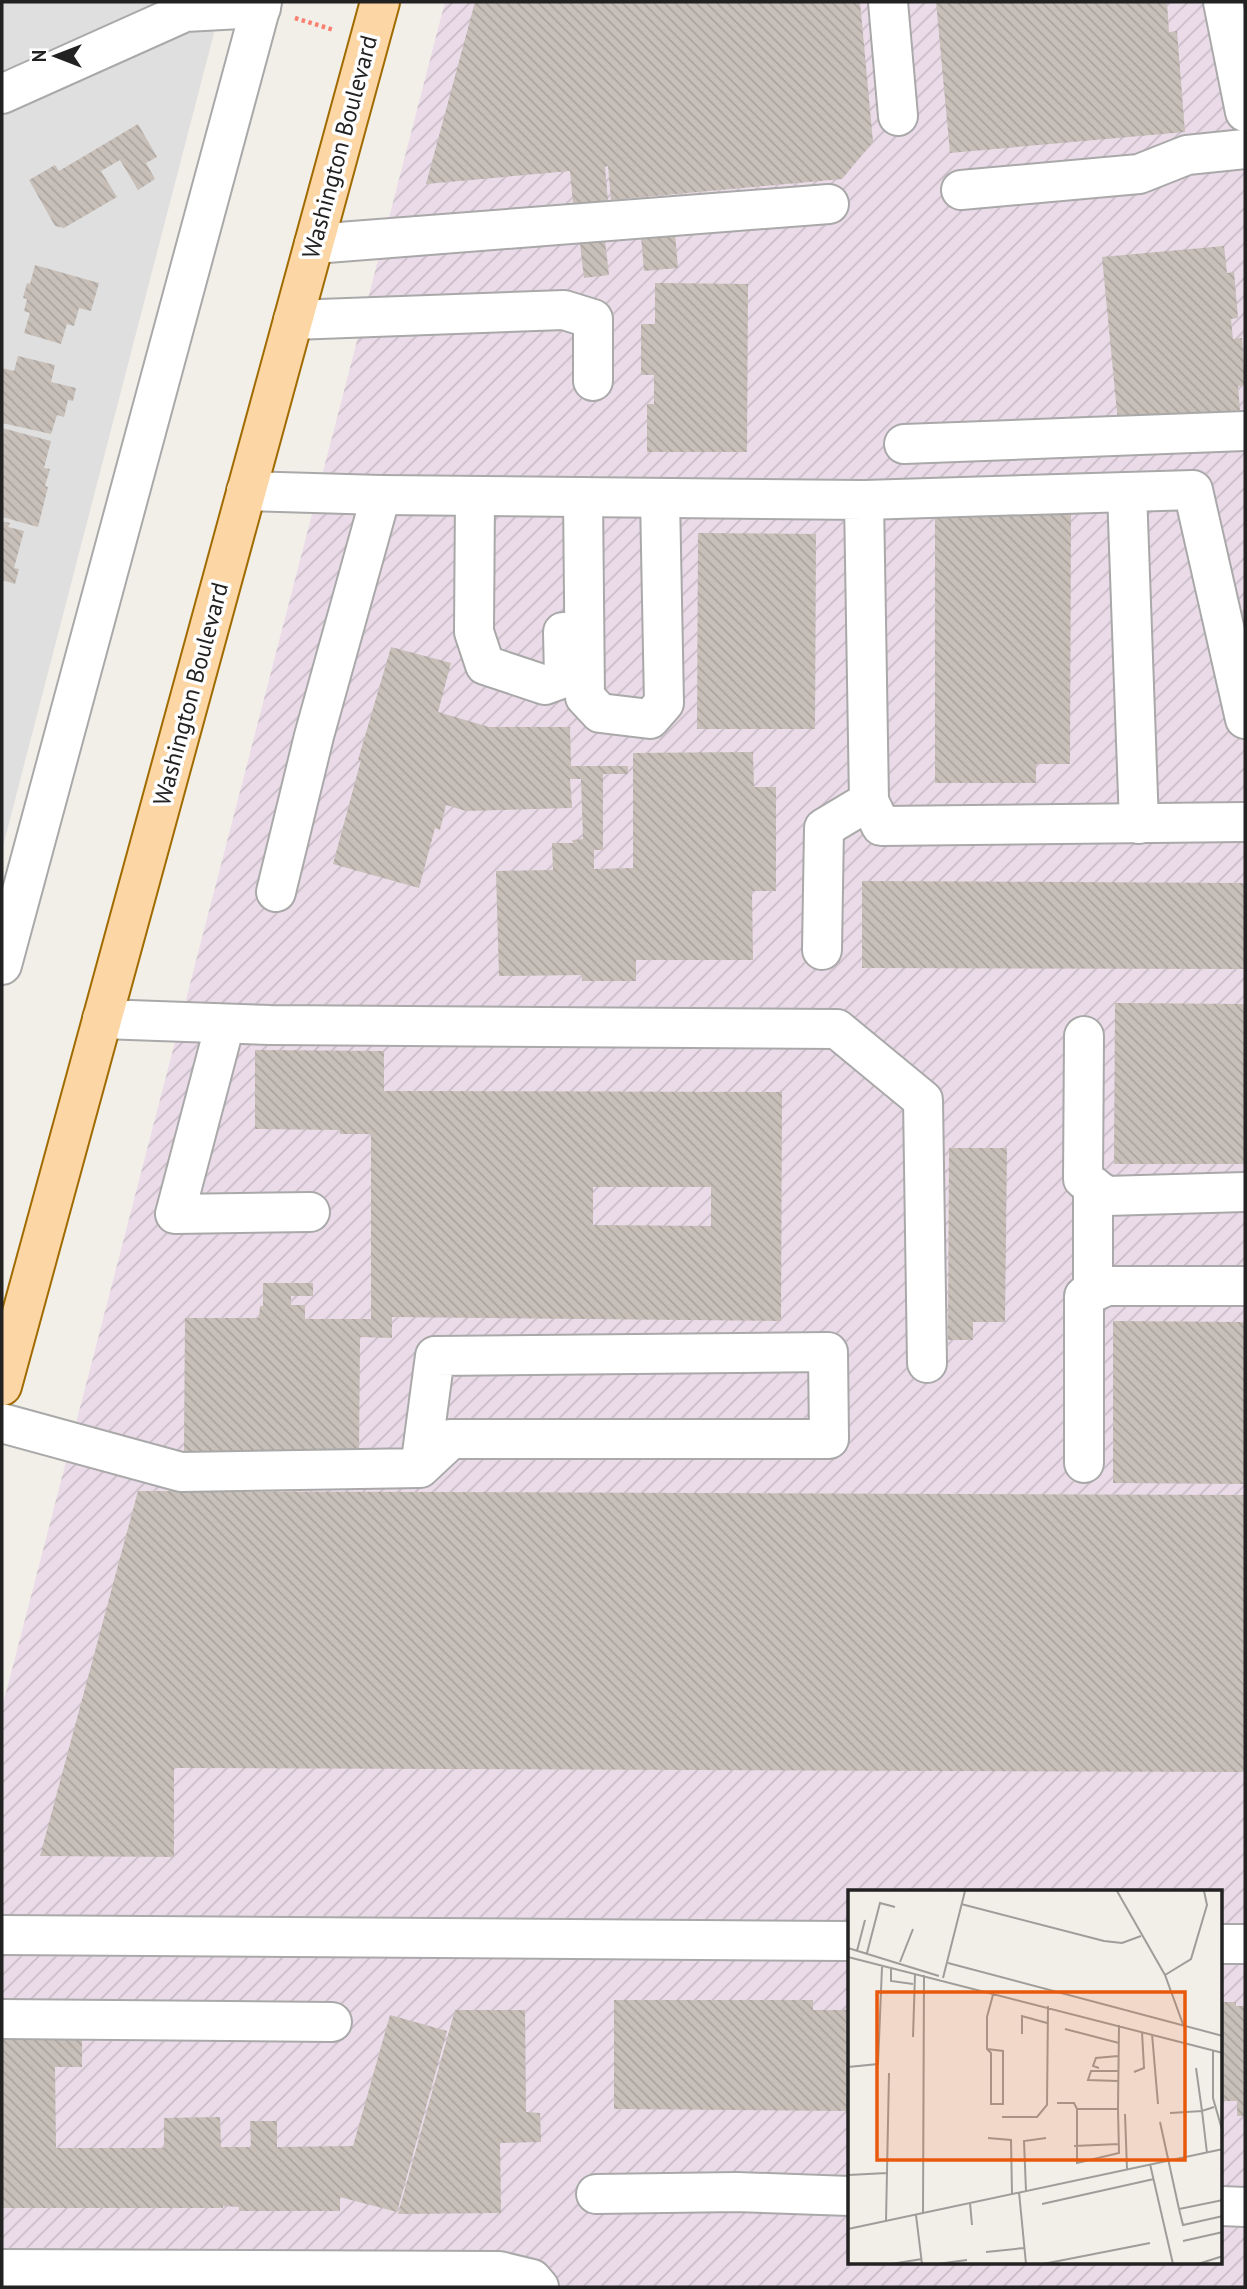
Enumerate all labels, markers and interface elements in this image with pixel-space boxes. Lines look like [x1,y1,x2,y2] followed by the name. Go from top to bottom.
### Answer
[21,21,91,91] north arrow
[295,32,384,262] street label: Washington Boulevard
[27,50,51,62] text: N
[146,579,235,809] street label: Washington Boulevard
[848,1890,1222,2264] inset map

